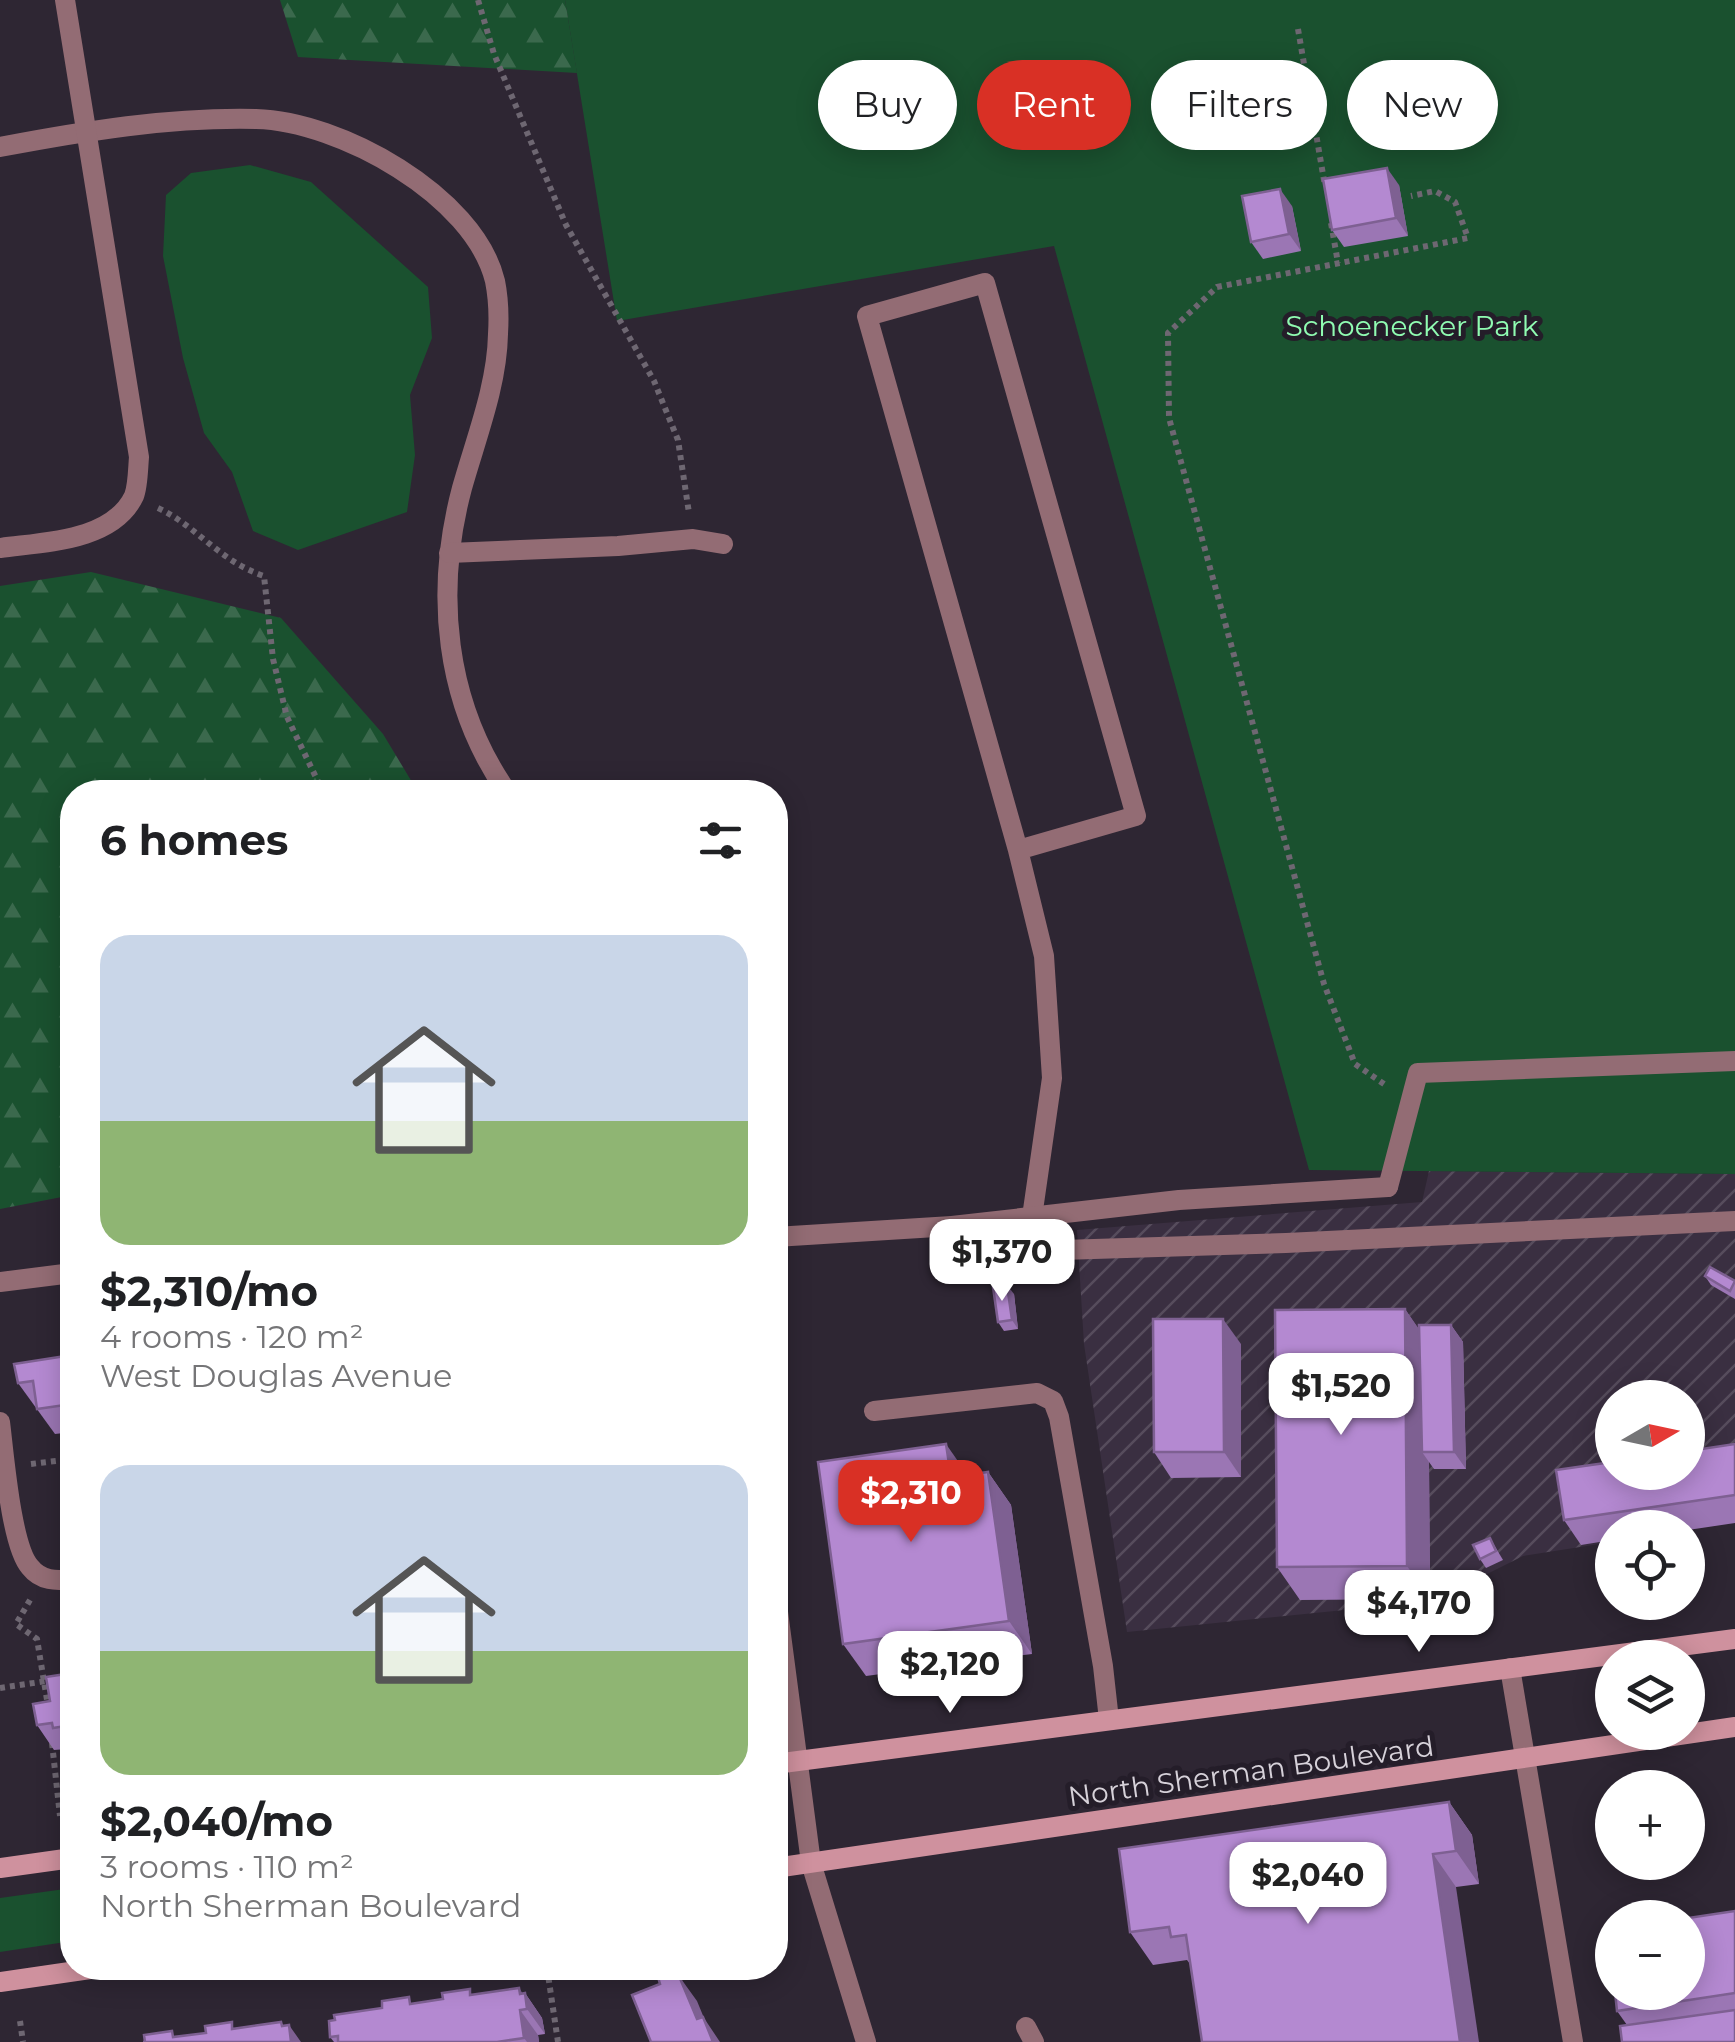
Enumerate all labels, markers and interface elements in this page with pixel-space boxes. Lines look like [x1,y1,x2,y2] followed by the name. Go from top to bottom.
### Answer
[818,60,957,150] chip: Buy
[977,60,1131,150] chip: Rent
[1151,60,1327,150] chip: Filters
[1347,60,1498,150] chip: New
[1285,309,1539,343] park label: Schoenecker Park
[693,813,748,868] icon: filters
[100,814,288,866] text: 6 homes
[334,1000,514,1180] icon: home
[921,1219,1083,1304] pin: $1,370
[952,1232,1052,1271] text: $1,370
[100,1265,318,1317] text: $2,310/mo
[100,1317,363,1356] text: 4 rooms · 120 m²
[1260,1353,1422,1438] pin: $1,520
[100,1356,452,1395] text: West Douglas Avenue
[1291,1366,1391,1405] text: $1,520
[1595,1380,1705,1490] north arrow
[1595,1380,1705,2010] map controls
[830,1460,992,1545] pin: $2,310
[860,1473,962,1512] text: $2,310
[1595,1510,1705,1620] button: locate
[334,1530,514,1710] icon: home
[1338,1570,1500,1655] pin: $4,170
[1367,1583,1471,1622] text: $4,170
[869,1631,1031,1716] pin: $2,120
[1595,1640,1705,1750] button: layers
[900,1644,1000,1683] text: $2,120
[1066,1728,1436,1814] street label: North Sherman Boulevard
[1595,1770,1705,1880] button: +
[100,1795,333,1847] text: $2,040/mo
[1227,1842,1389,1927] pin: $2,040
[100,1847,354,1886] text: 3 rooms · 110 m²
[1251,1855,1365,1894] text: $2,040
[100,1886,522,1925] text: North Sherman Boulevard
[1595,1900,1705,2010] button: −

